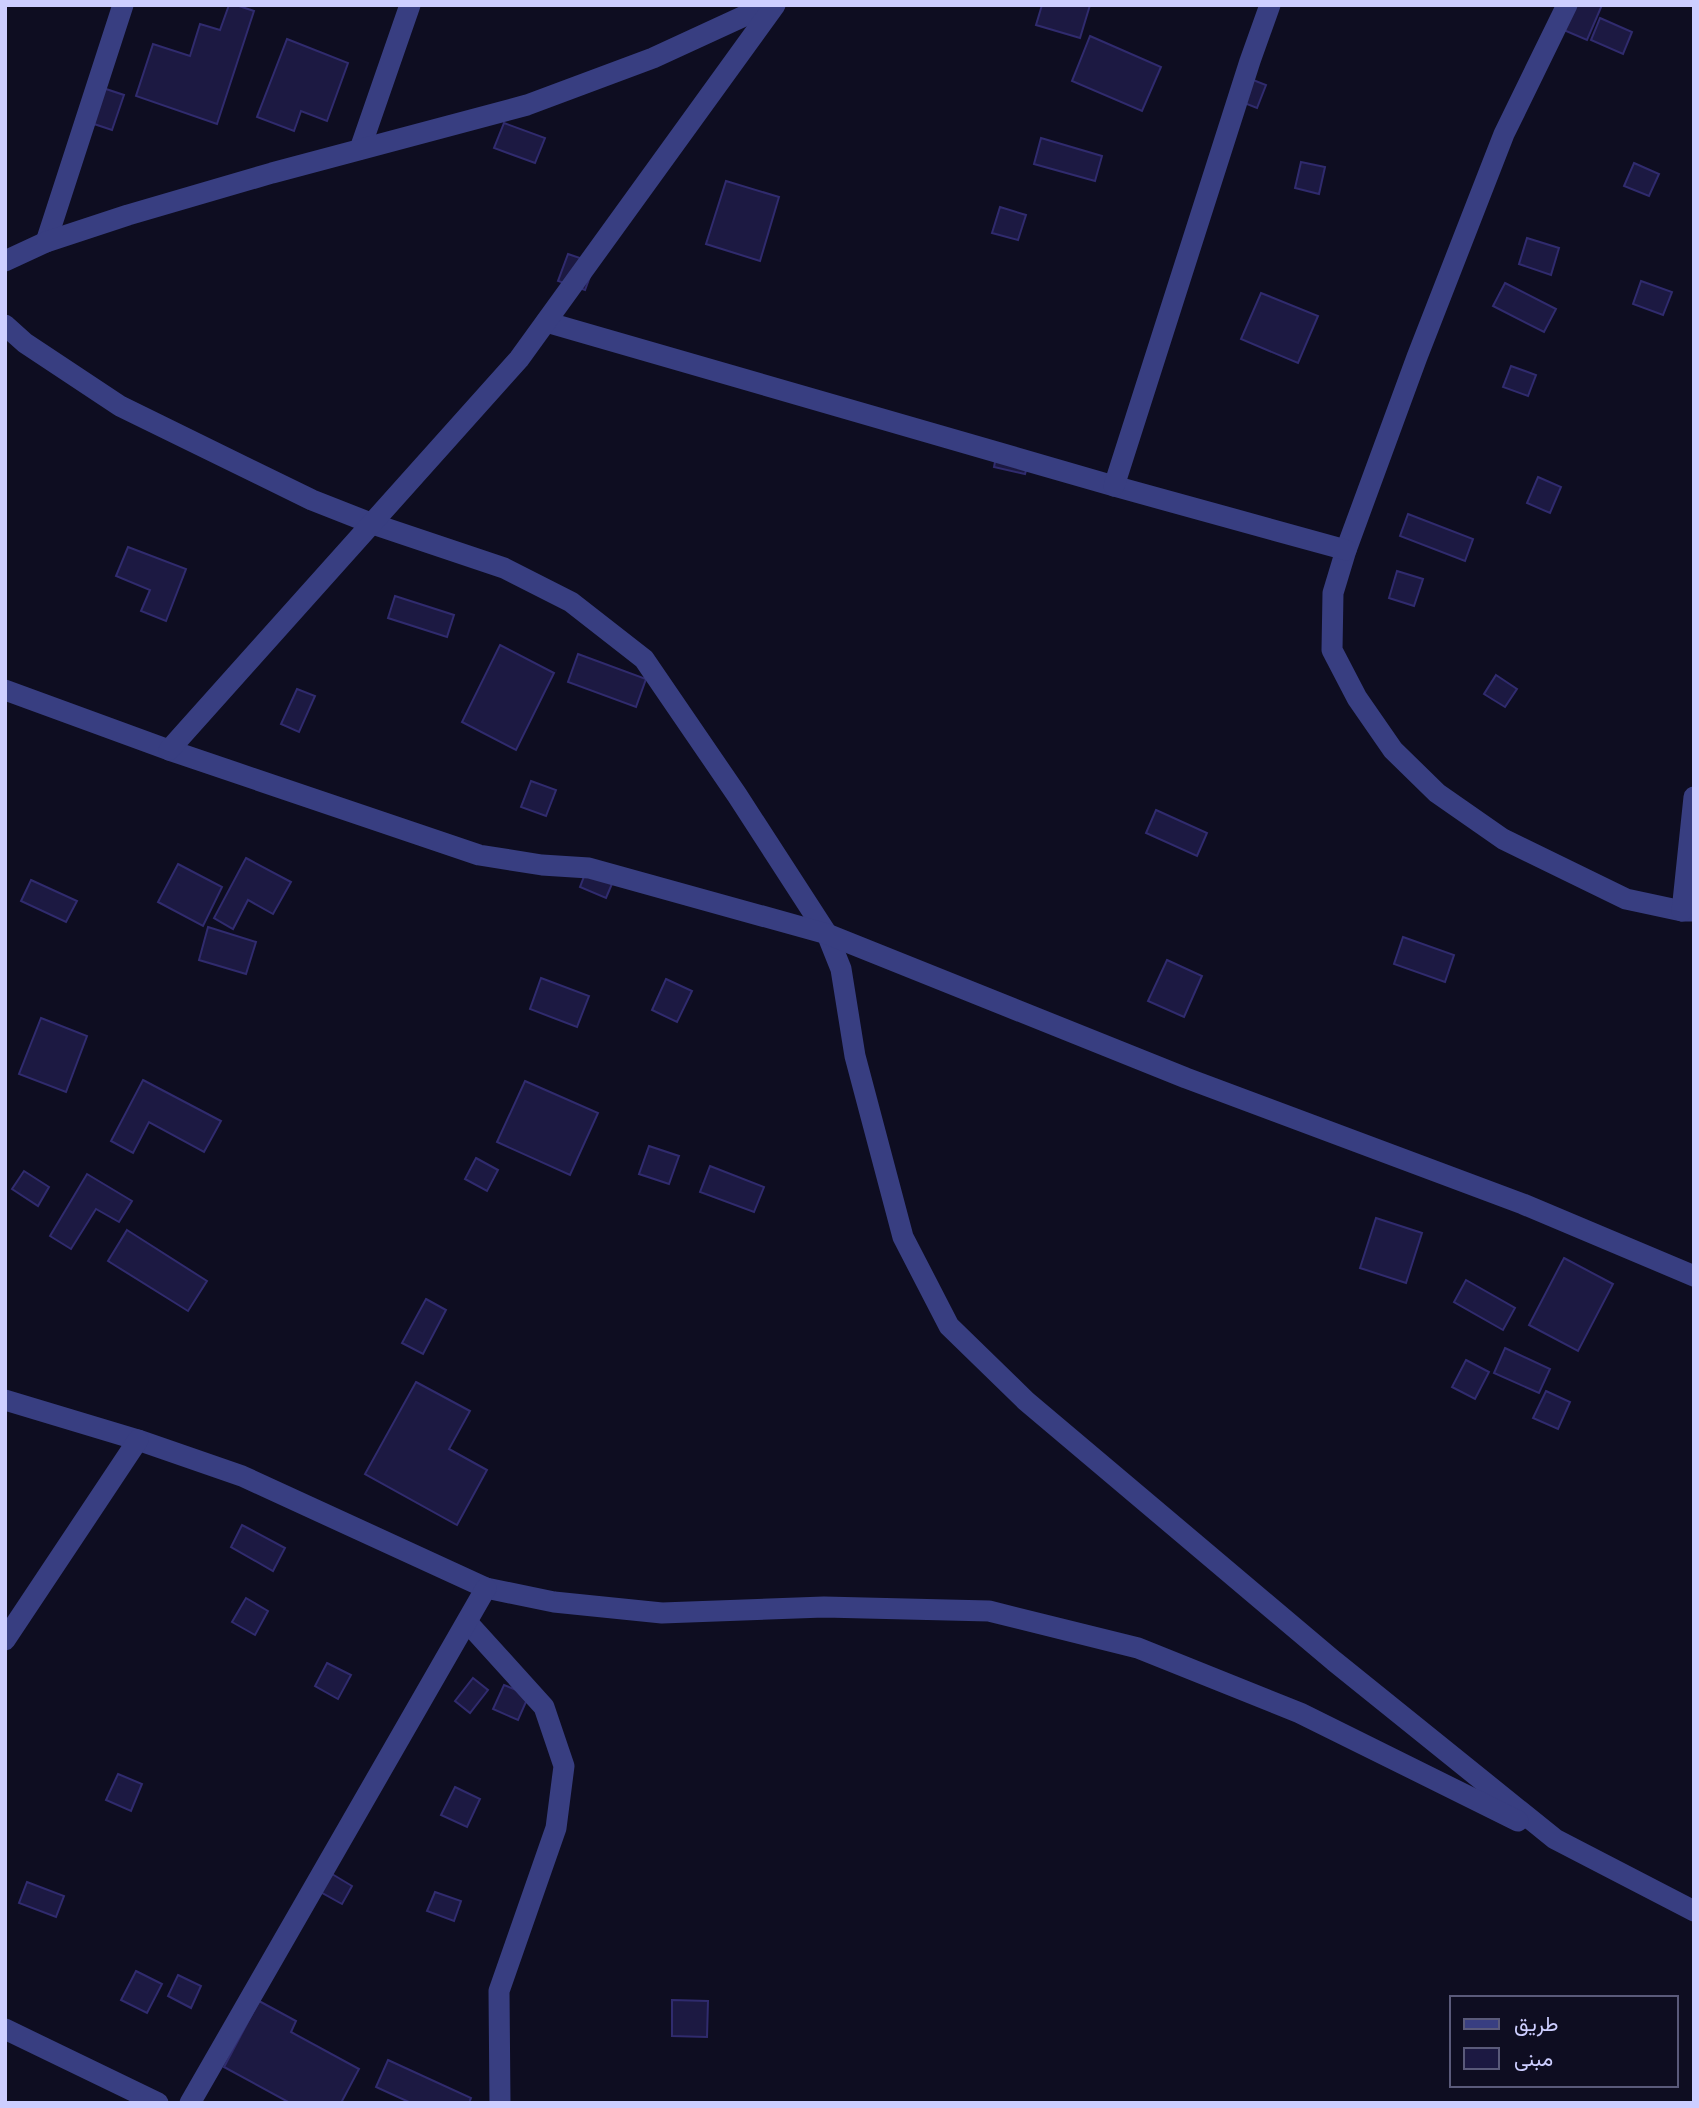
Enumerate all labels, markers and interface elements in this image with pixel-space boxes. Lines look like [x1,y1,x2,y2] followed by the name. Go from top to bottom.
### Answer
[1450,1996,1678,2087] legend
[1514,2011,1559,2037] text: طريق
[1514,2046,1553,2071] text: مبنى

